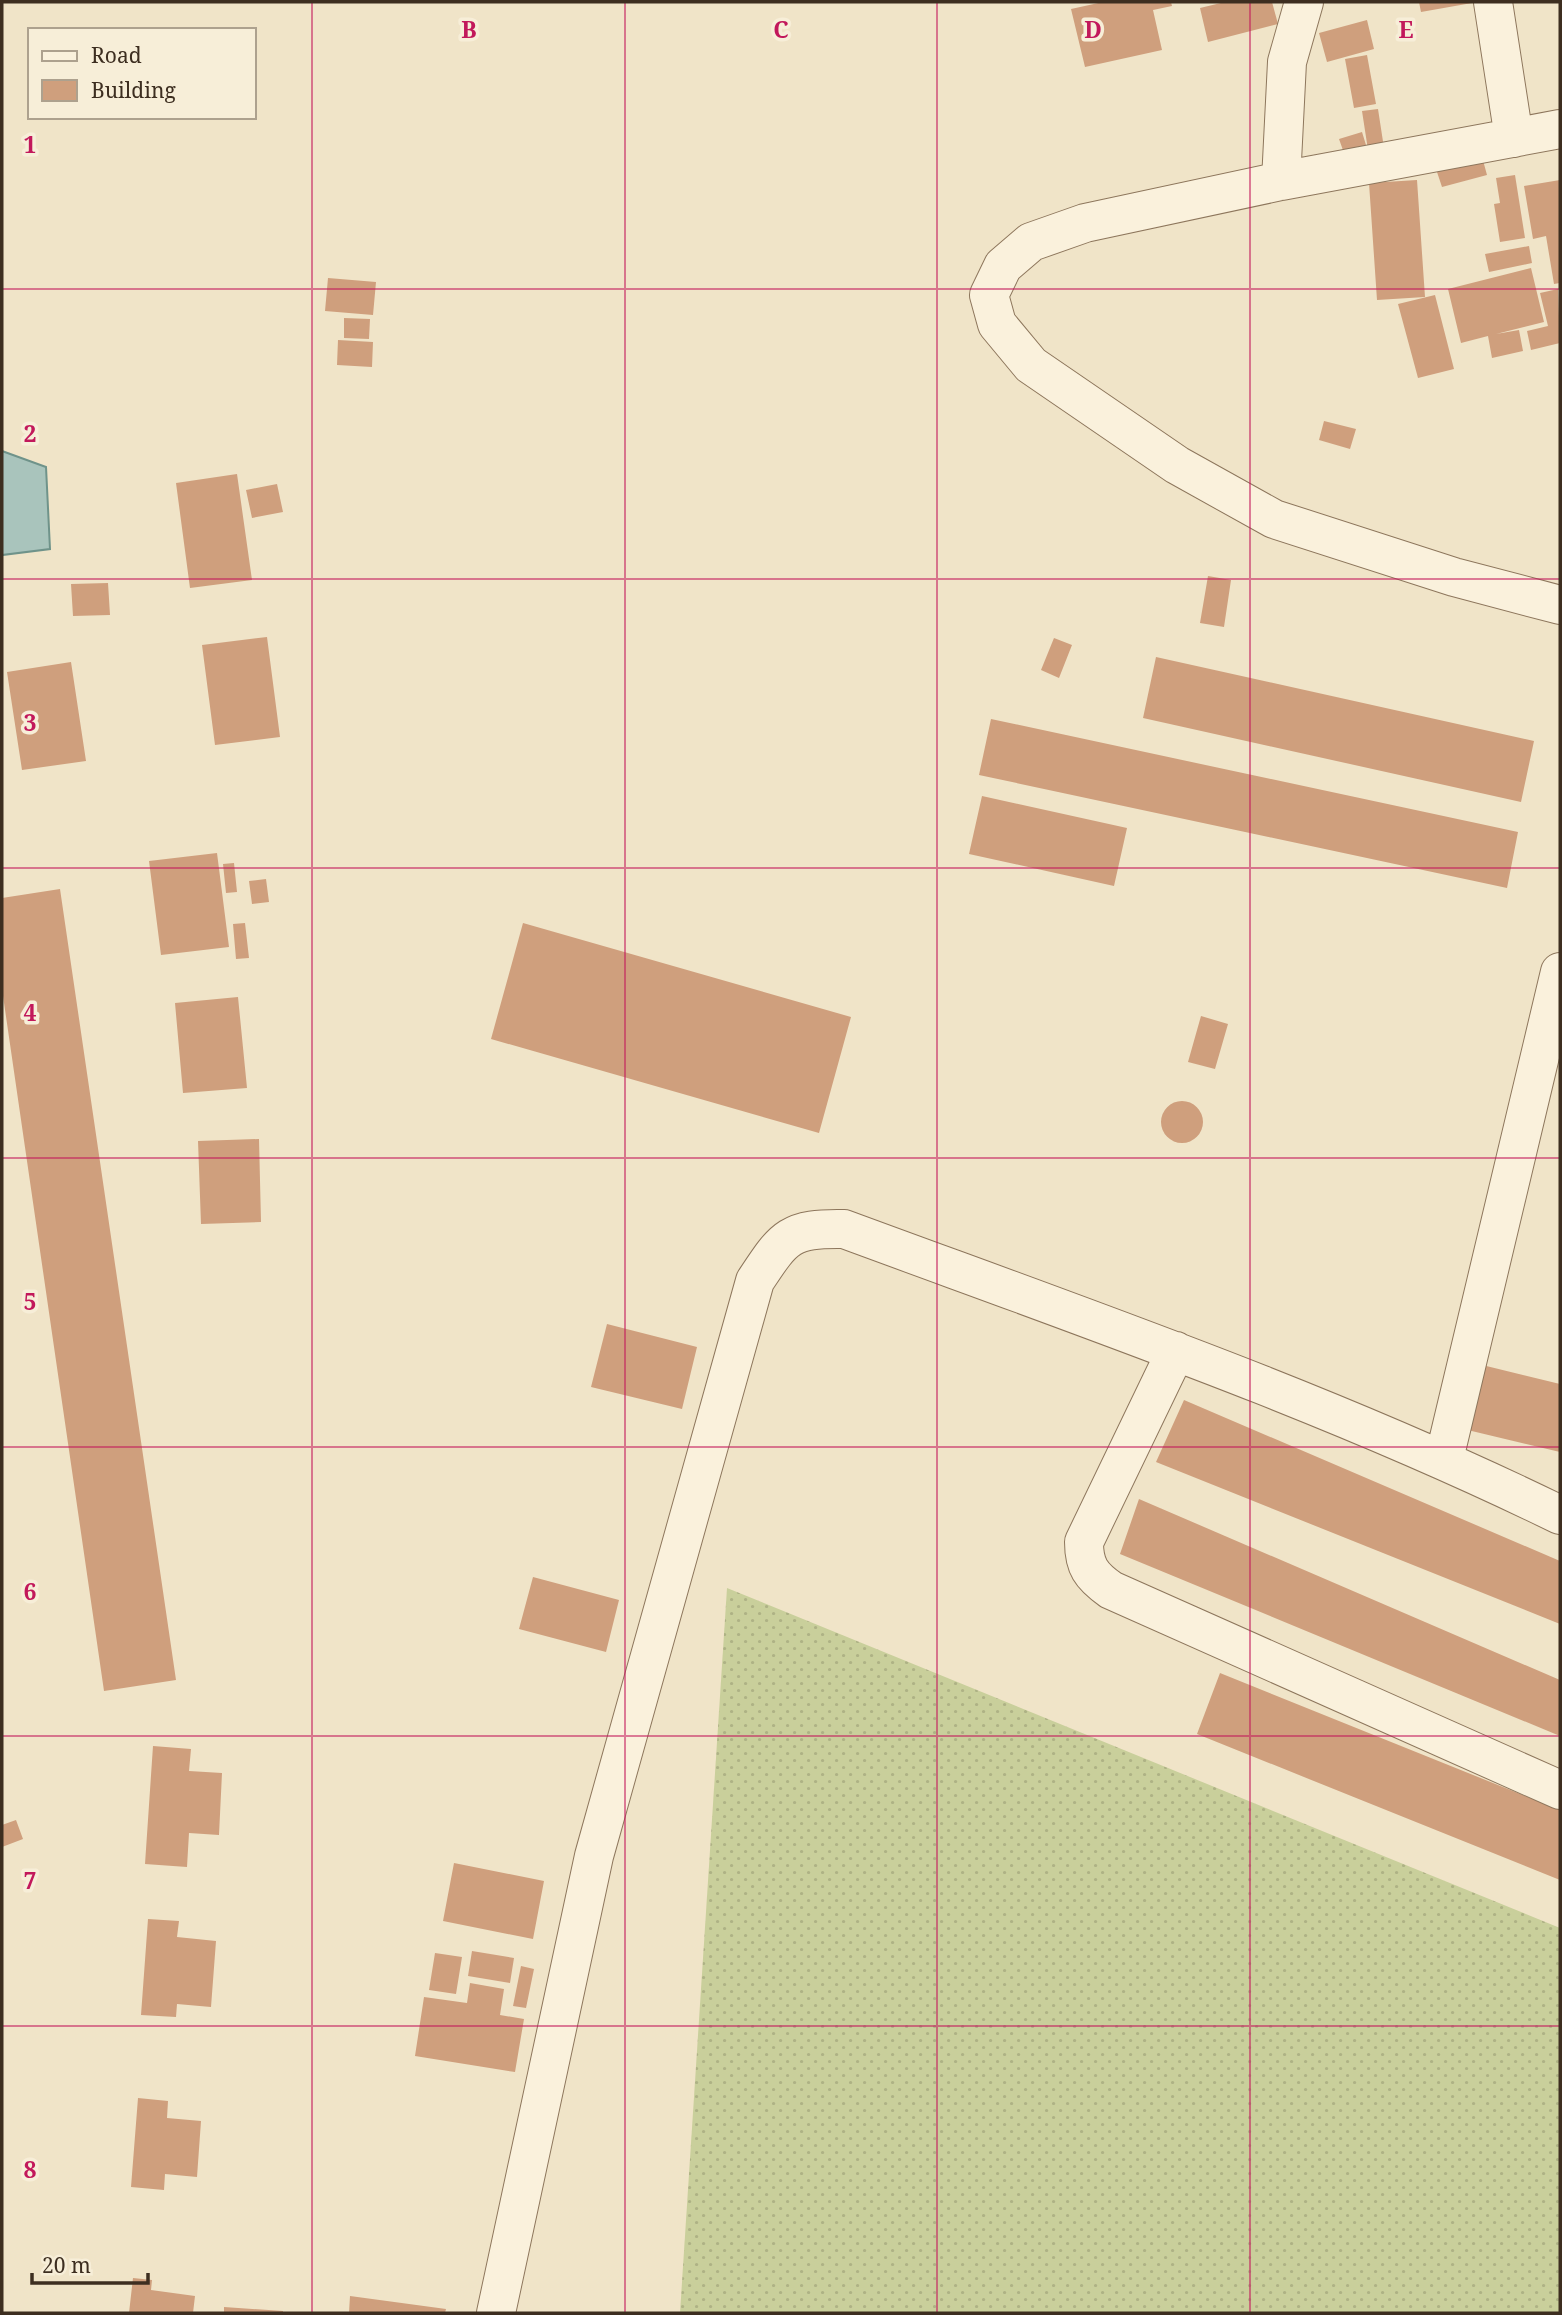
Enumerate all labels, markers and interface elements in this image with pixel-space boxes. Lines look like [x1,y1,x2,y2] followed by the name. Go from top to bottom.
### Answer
[461,13,477,45] text: B
[773,13,789,45] text: C
[1084,13,1102,45] text: D
[1398,13,1414,45] text: E
[28,28,256,119] legend
[91,41,142,69] text: Road
[91,76,176,104] text: Building
[24,128,37,160] text: 1
[24,417,37,449] text: 2
[24,706,37,738] text: 3
[24,996,37,1028] text: 4
[24,1285,37,1317] text: 5
[24,1575,37,1607] text: 6
[24,1864,37,1896] text: 7
[24,2153,37,2185] text: 8
[32,2242,147,2286] scale bar
[42,2251,91,2279] text: 20 m

